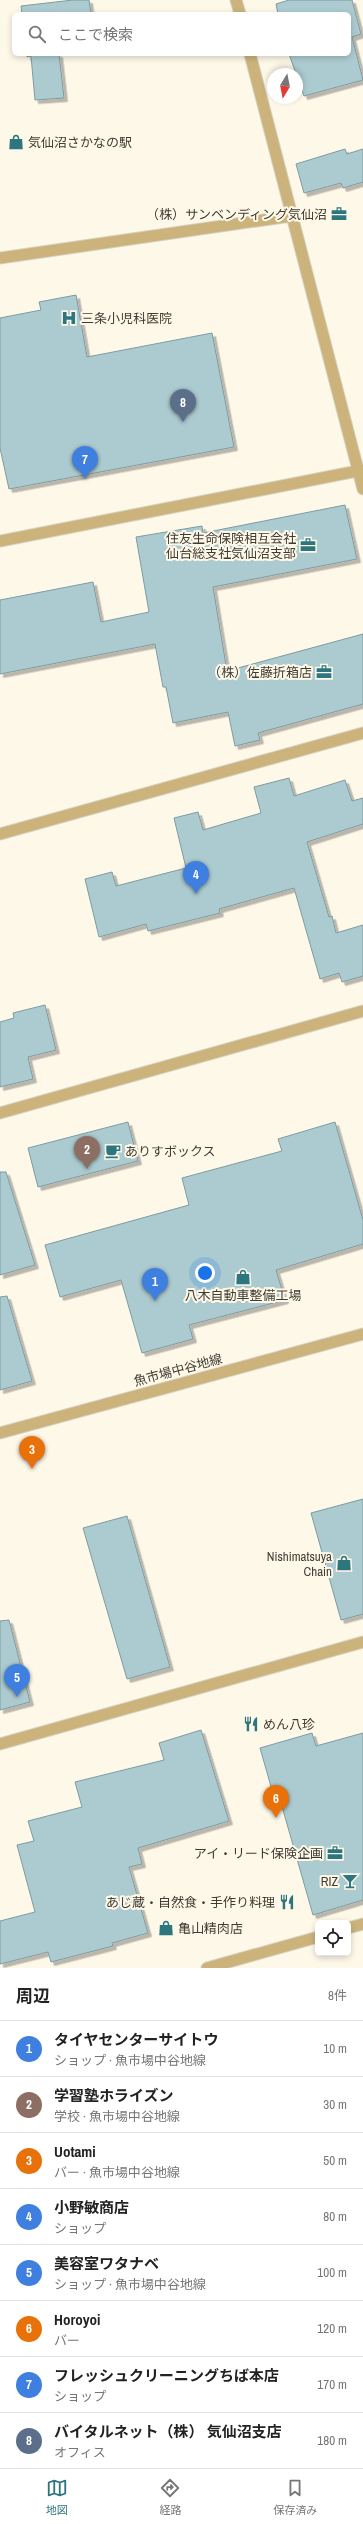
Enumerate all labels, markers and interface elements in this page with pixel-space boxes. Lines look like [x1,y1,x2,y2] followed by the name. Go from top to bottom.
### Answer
[12,12,351,56] search box
[26,23,48,45] icon: search
[58,24,133,45] text: ここで検索
[267,68,303,104] north arrow
[7,133,25,151] shop icon: 気仙沼さかなの駅
[28,134,132,151] place label: 気仙沼さかなの駅
[330,205,348,223] office icon: （株）サンベンディング気仙沼
[146,206,327,223] place label: （株）サンベンディング気仙沼
[60,309,78,327] hospital icon: 三条小児科医院
[81,310,172,327] place label: 三条小児科医院
[170,389,196,422] pin: 8
[72,446,98,479] pin: 7
[166,530,296,562] place label: 住友生命保険相互会社 仙台総支社気仙沼支部
[299,536,317,554] office icon: 住友生命保険相互会社 仙台総支社気仙沼支部
[315,663,333,681] office icon: （株）佐藤折箱店
[208,664,312,681] place label: （株）佐藤折箱店
[183,861,209,894] pin: 4
[74,1136,100,1169] pin: 2
[104,1142,122,1160] cafe icon: ありすボックス
[125,1143,216,1160] place label: ありすボックス
[195,1263,215,1283] your location
[142,1268,168,1301] pin: 1
[234,1268,252,1286] shop icon: 八木自動車整備工場
[184,1287,302,1304] place label: 八木自動車整備工場
[132,1350,224,1390] street label: 魚市場中谷地線
[19,1436,45,1469] pin: 3
[267,1548,332,1580] place label: Nishimatsuya Chain
[335,1554,353,1572] shop icon: Nishimatsuya Chain
[4,1664,30,1697] pin: 5
[242,1715,260,1733] restaurant icon: めん八珍
[263,1716,315,1733] place label: めん八珍
[263,1785,289,1818] pin: 6
[326,1844,344,1862] office icon: アイ・リード保険企画
[194,1845,323,1862] place label: アイ・リード保険企画
[341,1872,359,1890] bar icon: RIZ
[321,1873,338,1890] place label: RIZ
[278,1893,296,1911] restaurant icon: あじ蔵・自然食・手作り料理
[106,1894,275,1911] place label: あじ蔵・自然食・手作り料理
[157,1919,175,1937] shop icon: 亀山精肉店
[178,1920,243,1937] place label: 亀山精肉店
[315,1920,351,1956] map controls
[315,1920,351,1956] button: locate
[16,1984,50,2007] text: 周辺
[328,1987,347,2004] text: 8件
[54,2029,218,2050] text: タイヤセンターサイトウ
[26,2040,32,2057] text: 1
[323,2040,347,2057] text: 10 m
[54,2052,206,2069] text: ショップ · 魚市場中谷地線
[54,2085,174,2106] text: 学習塾ホライズン
[26,2096,32,2113] text: 2
[323,2096,347,2113] text: 30 m
[54,2108,180,2125] text: 学校 · 魚市場中谷地線
[54,2141,96,2162] text: Uotami
[26,2152,32,2169] text: 3
[323,2152,347,2169] text: 50 m
[54,2164,180,2181] text: バー · 魚市場中谷地線
[54,2197,129,2218] text: 小野敏商店
[26,2208,32,2225] text: 4
[323,2208,347,2225] text: 80 m
[54,2220,106,2237] text: ショップ
[54,2253,159,2274] text: 美容室ワタナベ
[26,2264,32,2281] text: 5
[317,2264,347,2281] text: 100 m
[54,2276,206,2293] text: ショップ · 魚市場中谷地線
[54,2309,100,2330] text: Horoyoi
[26,2320,32,2337] text: 6
[317,2320,347,2337] text: 120 m
[54,2332,80,2349] text: バー
[54,2365,279,2386] text: フレッシュクリーニングちば本店
[26,2376,32,2393] text: 7
[317,2376,347,2393] text: 170 m
[54,2388,106,2405] text: ショップ
[54,2421,282,2442] text: バイタルネット（株） 気仙沼支店
[26,2432,32,2449] text: 8
[317,2432,347,2449] text: 180 m
[54,2444,106,2461] text: オフィス
[46,2477,68,2517] tab: 地図
[159,2477,181,2517] tab: 経路
[273,2477,317,2517] tab: 保存済み

